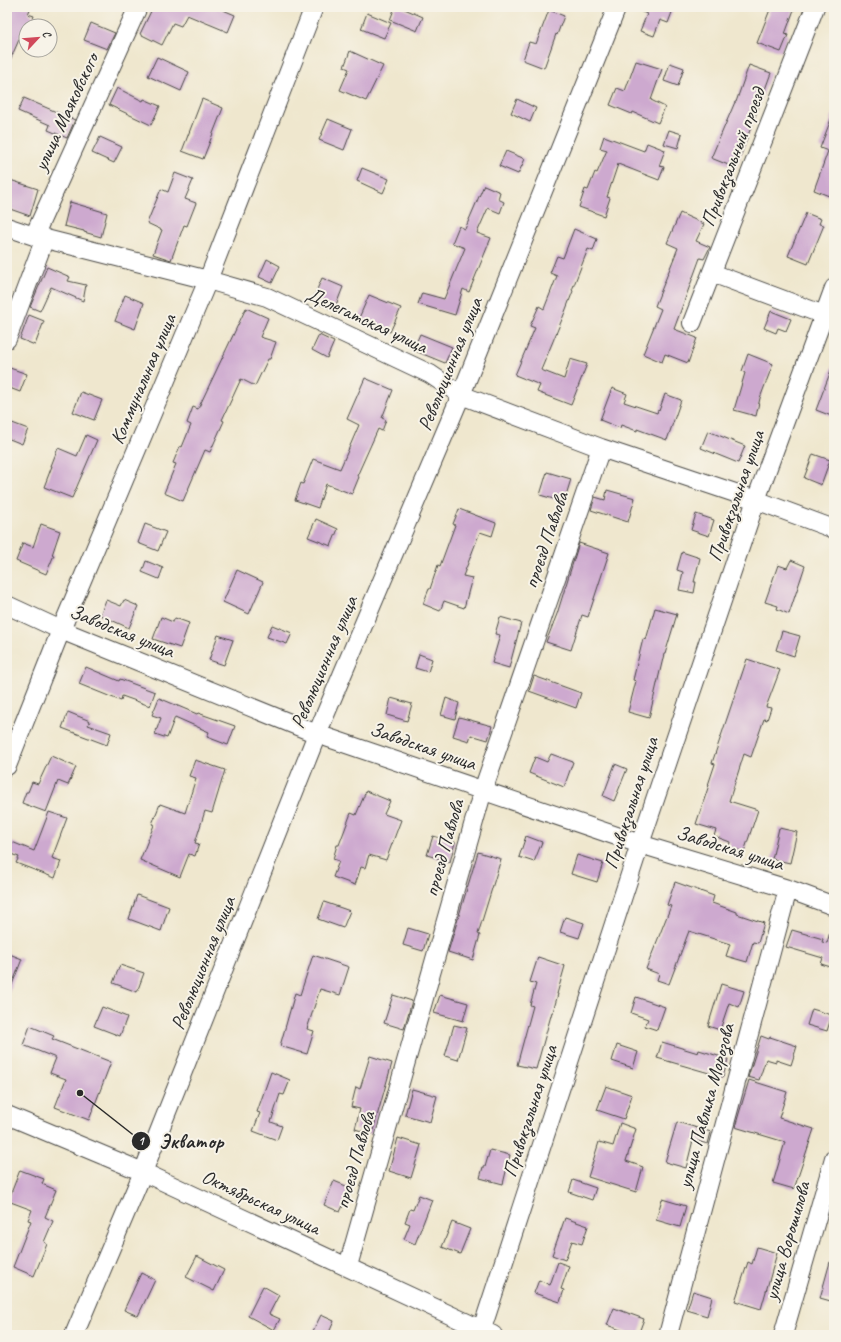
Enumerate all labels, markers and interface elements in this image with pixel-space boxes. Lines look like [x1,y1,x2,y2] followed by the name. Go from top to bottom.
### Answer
[18,18,58,58] north arrow
[40,28,55,41] text: С
[27,47,105,176] street label: улица Маяковского
[695,82,773,230] street label: Привокзальный проезд
[303,281,433,360] street label: Делегатская улица
[412,293,489,434] street label: Революционная улица
[104,308,182,448] street label: Коммунальная улица
[702,425,772,565] street label: Привокзальная улица
[518,487,575,591] street label: проезд Павлова
[285,591,364,732] street label: Революционная улица
[66,599,179,664] street label: Заводская улица
[367,716,481,776] street label: Заводская улица
[598,732,666,872] street label: Привокзальная улица
[418,795,470,900] street label: проезд Павлова
[673,820,788,877] street label: Заводская улица
[165,892,242,1033] street label: Революционная улица
[672,1020,741,1192] street label: улица Павлика Морозова
[497,1040,565,1180] street label: Привокзальная улица
[329,1107,381,1212] street label: проезд Павлова
[131,1124,231,1157] callout: Экватор
[159,1128,225,1154] text: Экватор
[138,1133,145,1149] text: 1
[198,1164,326,1241] street label: Октябрьская улица
[758,1177,816,1304] street label: улица Ворошилова

